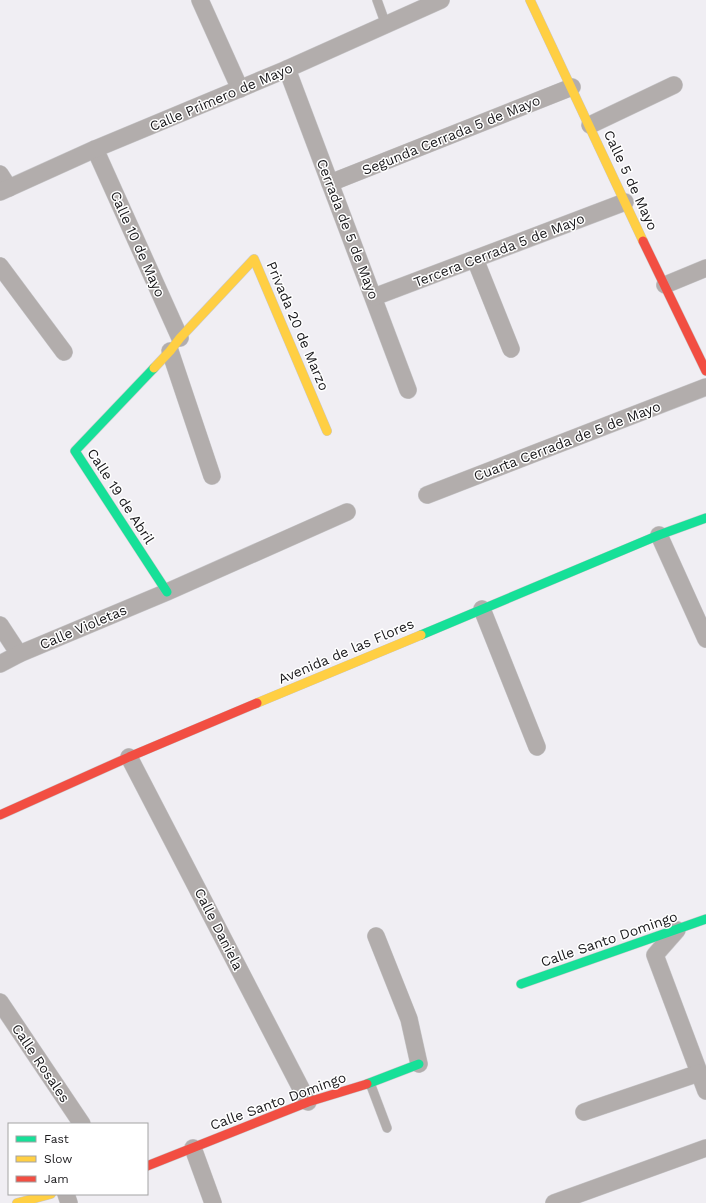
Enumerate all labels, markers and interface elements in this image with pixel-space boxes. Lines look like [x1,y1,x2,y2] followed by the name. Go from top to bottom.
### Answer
[147,60,295,134] street label: Calle Primero de Mayo
[360,92,542,178] street label: Segunda Cerrada 5 de Mayo
[601,127,661,233] street label: Calle 5 de Mayo
[314,156,382,302] street label: Cerrada de 5 de Mayo
[107,189,169,299] street label: Calle 10 de Mayo
[411,210,587,290] street label: Tercera Cerrada 5 de Mayo
[264,259,332,393] street label: Privada 20 de Marzo
[471,398,663,484] street label: Cuarta Cerrada de 5 de Mayo
[84,445,158,547] street label: Calle 19 de Abril
[37,601,129,653] street label: Calle Violetas
[276,615,416,687] street label: Avenida de las Flores
[192,885,247,973] street label: Calle Daniela
[539,908,679,970] street label: Calle Santo Domingo
[9,1021,73,1105] street label: Calle Rosales
[208,1069,348,1133] street label: Calle Santo Domingo
[8,1123,148,1195] legend
[44,1132,69,1146] text: Fast
[44,1152,72,1166] text: Slow
[44,1172,69,1186] text: Jam

